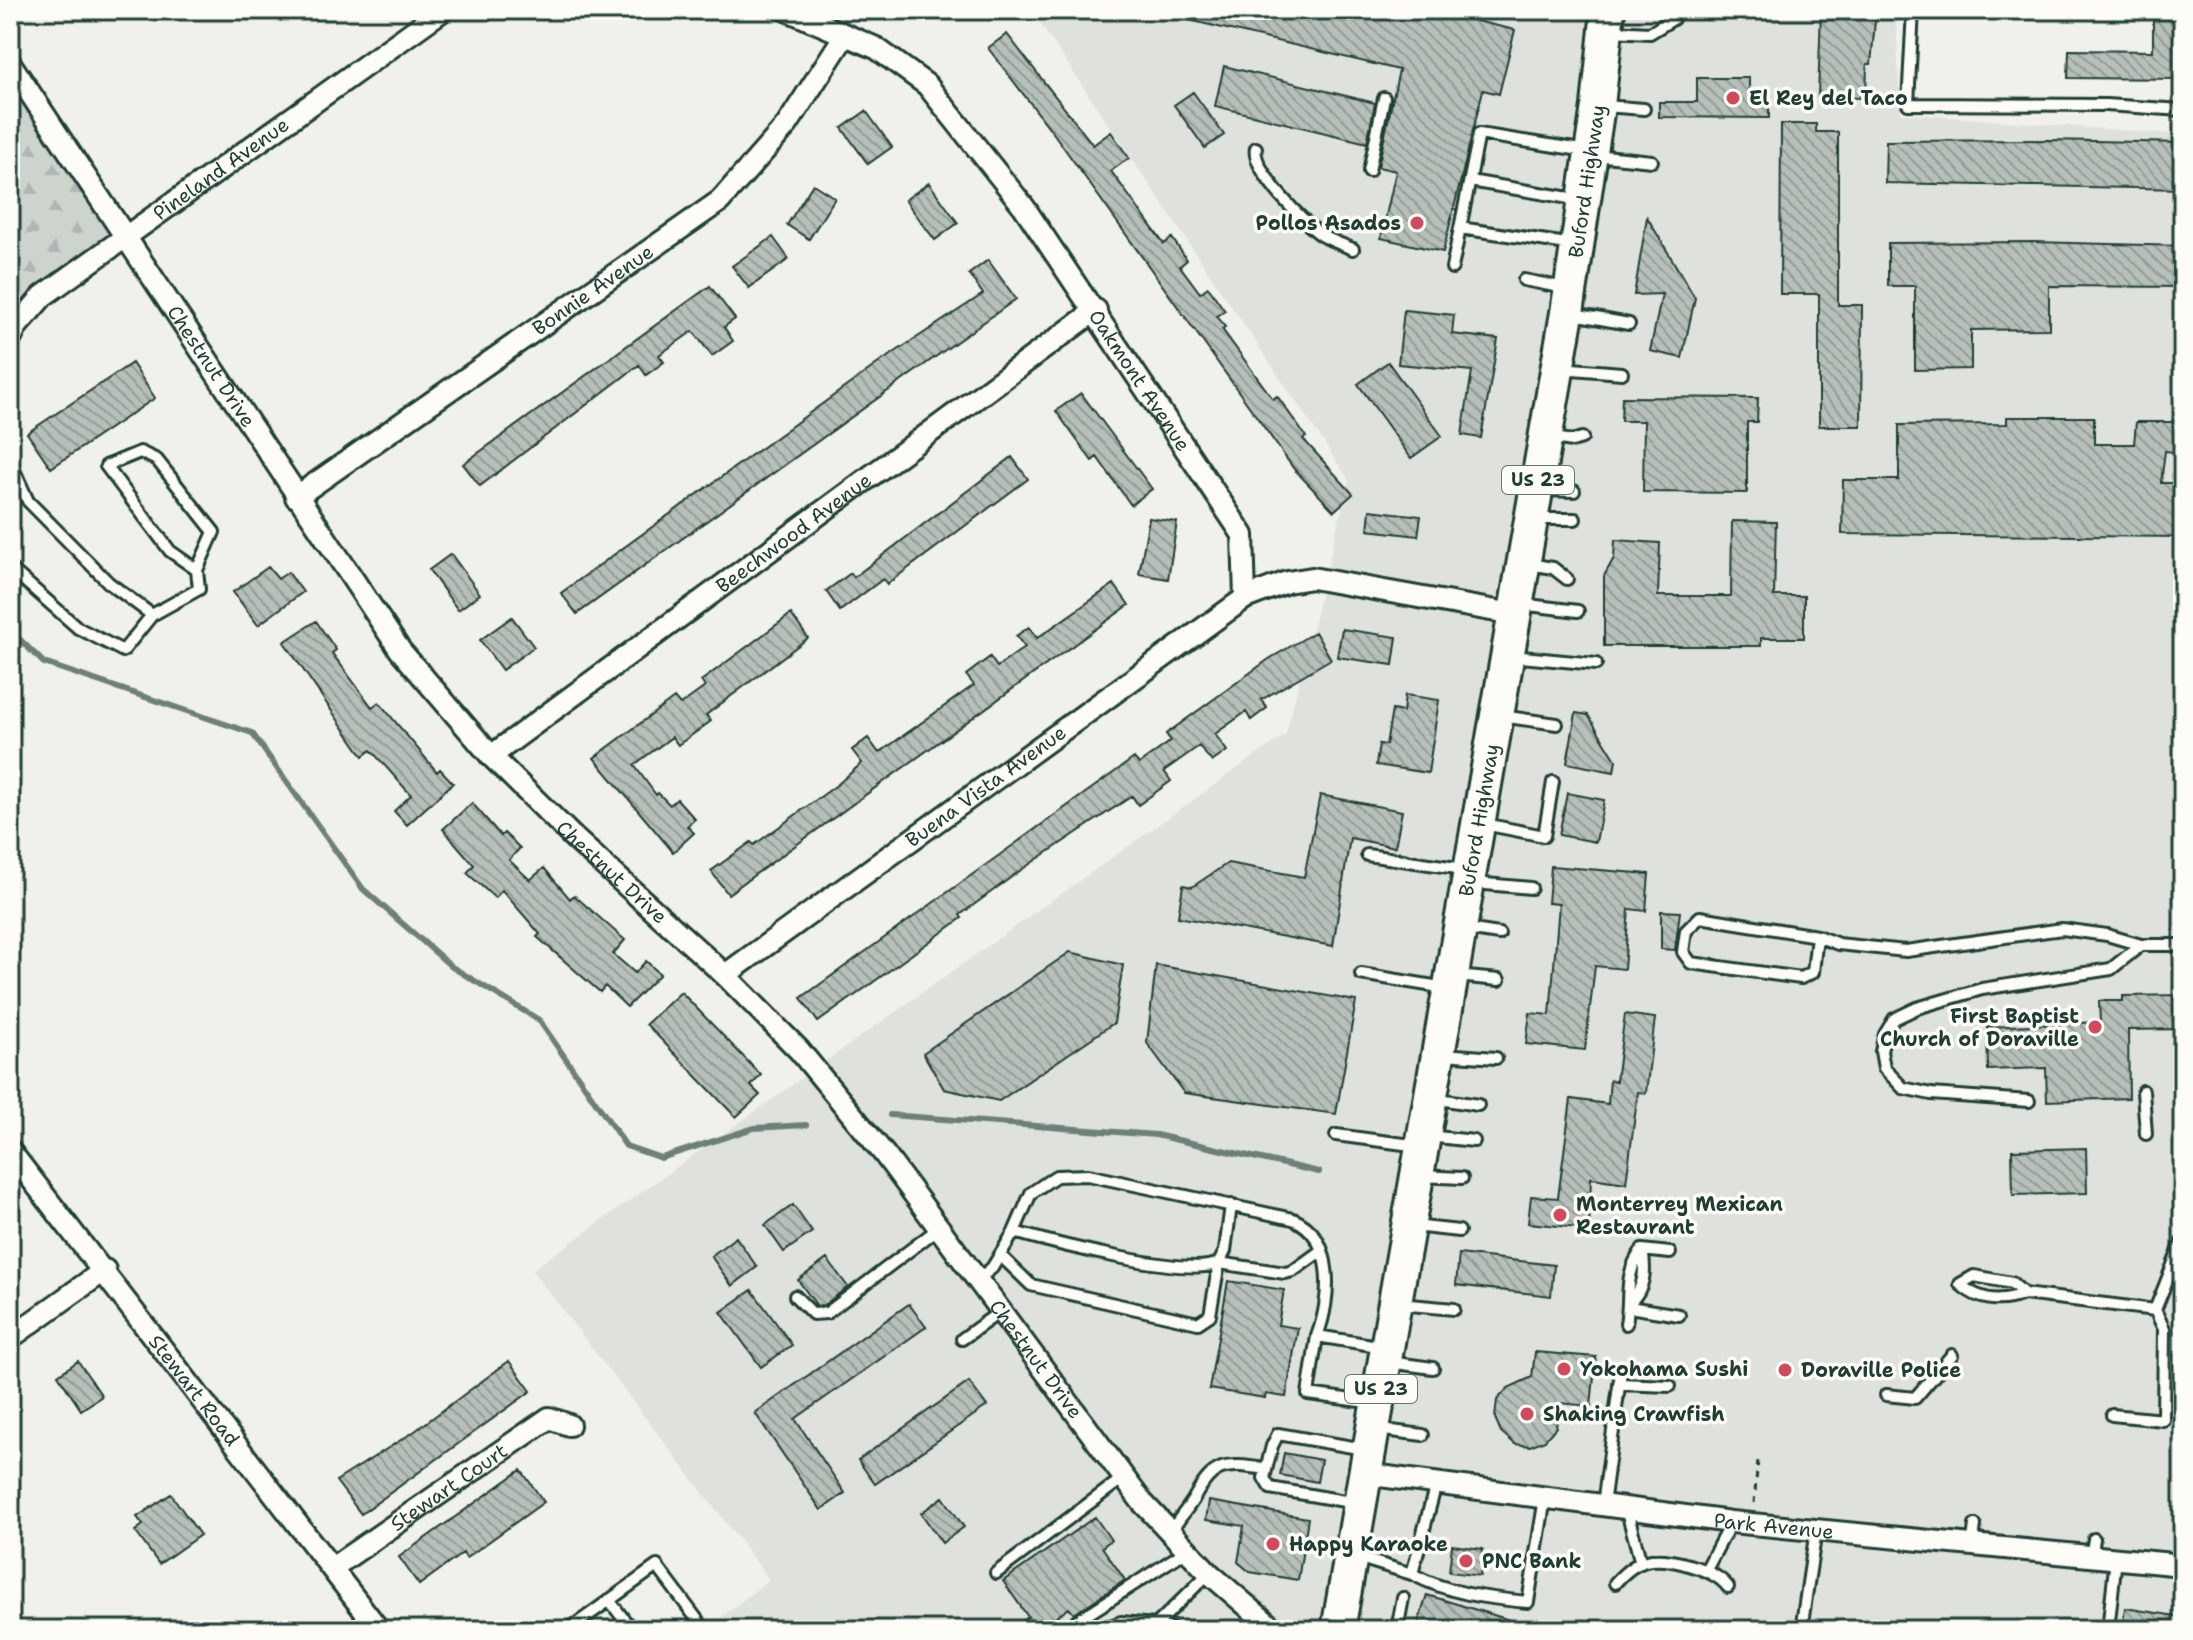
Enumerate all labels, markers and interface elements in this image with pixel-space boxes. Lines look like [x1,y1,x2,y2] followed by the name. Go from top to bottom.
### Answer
[1749,85,1908,111] place label: El Rey del Taco
[1724,89,1742,107] marker: El Rey del Taco
[1562,103,1611,260] street label: Buford Highway
[148,111,294,226] street label: Pineland Avenue
[1256,210,1401,236] place label: Pollos Asados
[1408,214,1426,232] marker: Pollos Asados
[527,238,659,341] street label: Bonnie Avenue
[161,300,261,432] street label: Chestnut Drive
[1083,304,1196,456] street label: Oakmont Avenue
[1502,466,1574,494] road number: US 23
[711,467,877,599] street label: Beechwood Avenue
[900,719,1071,853] street label: Buena Vista Avenue
[1453,742,1505,899] street label: Buford Highway
[551,815,673,929] street label: Chestnut Drive
[1880,1003,2079,1052] place label: First Baptist Church of Doraville
[2086,1018,2104,1036] marker: First Baptist Church of Doraville
[1576,1191,1783,1240] place label: Monterrey Mexican Restaurant
[1551,1206,1569,1224] marker: Monterrey Mexican Restaurant
[984,1294,1089,1424] street label: Chestnut Drive
[143,1329,246,1452] street label: Stewart Road
[1580,1356,1748,1382] place label: Yokohama Sushi
[1801,1357,1961,1383] place label: Doraville Police
[1555,1360,1573,1378] marker: Yokohama Sushi
[1776,1361,1794,1379] marker: Doraville Police
[1345,1375,1417,1403] road number: US 23
[1543,1401,1725,1427] place label: Shaking Crawfish
[1518,1405,1536,1423] marker: Shaking Crawfish
[385,1438,512,1537] street label: Stewart Court
[1712,1507,1835,1545] street label: Park Avenue
[1289,1531,1448,1557] place label: Happy Karaoke
[1264,1535,1282,1553] marker: Happy Karaoke
[1482,1548,1581,1574] place label: PNC Bank
[1457,1552,1475,1570] marker: PNC Bank

